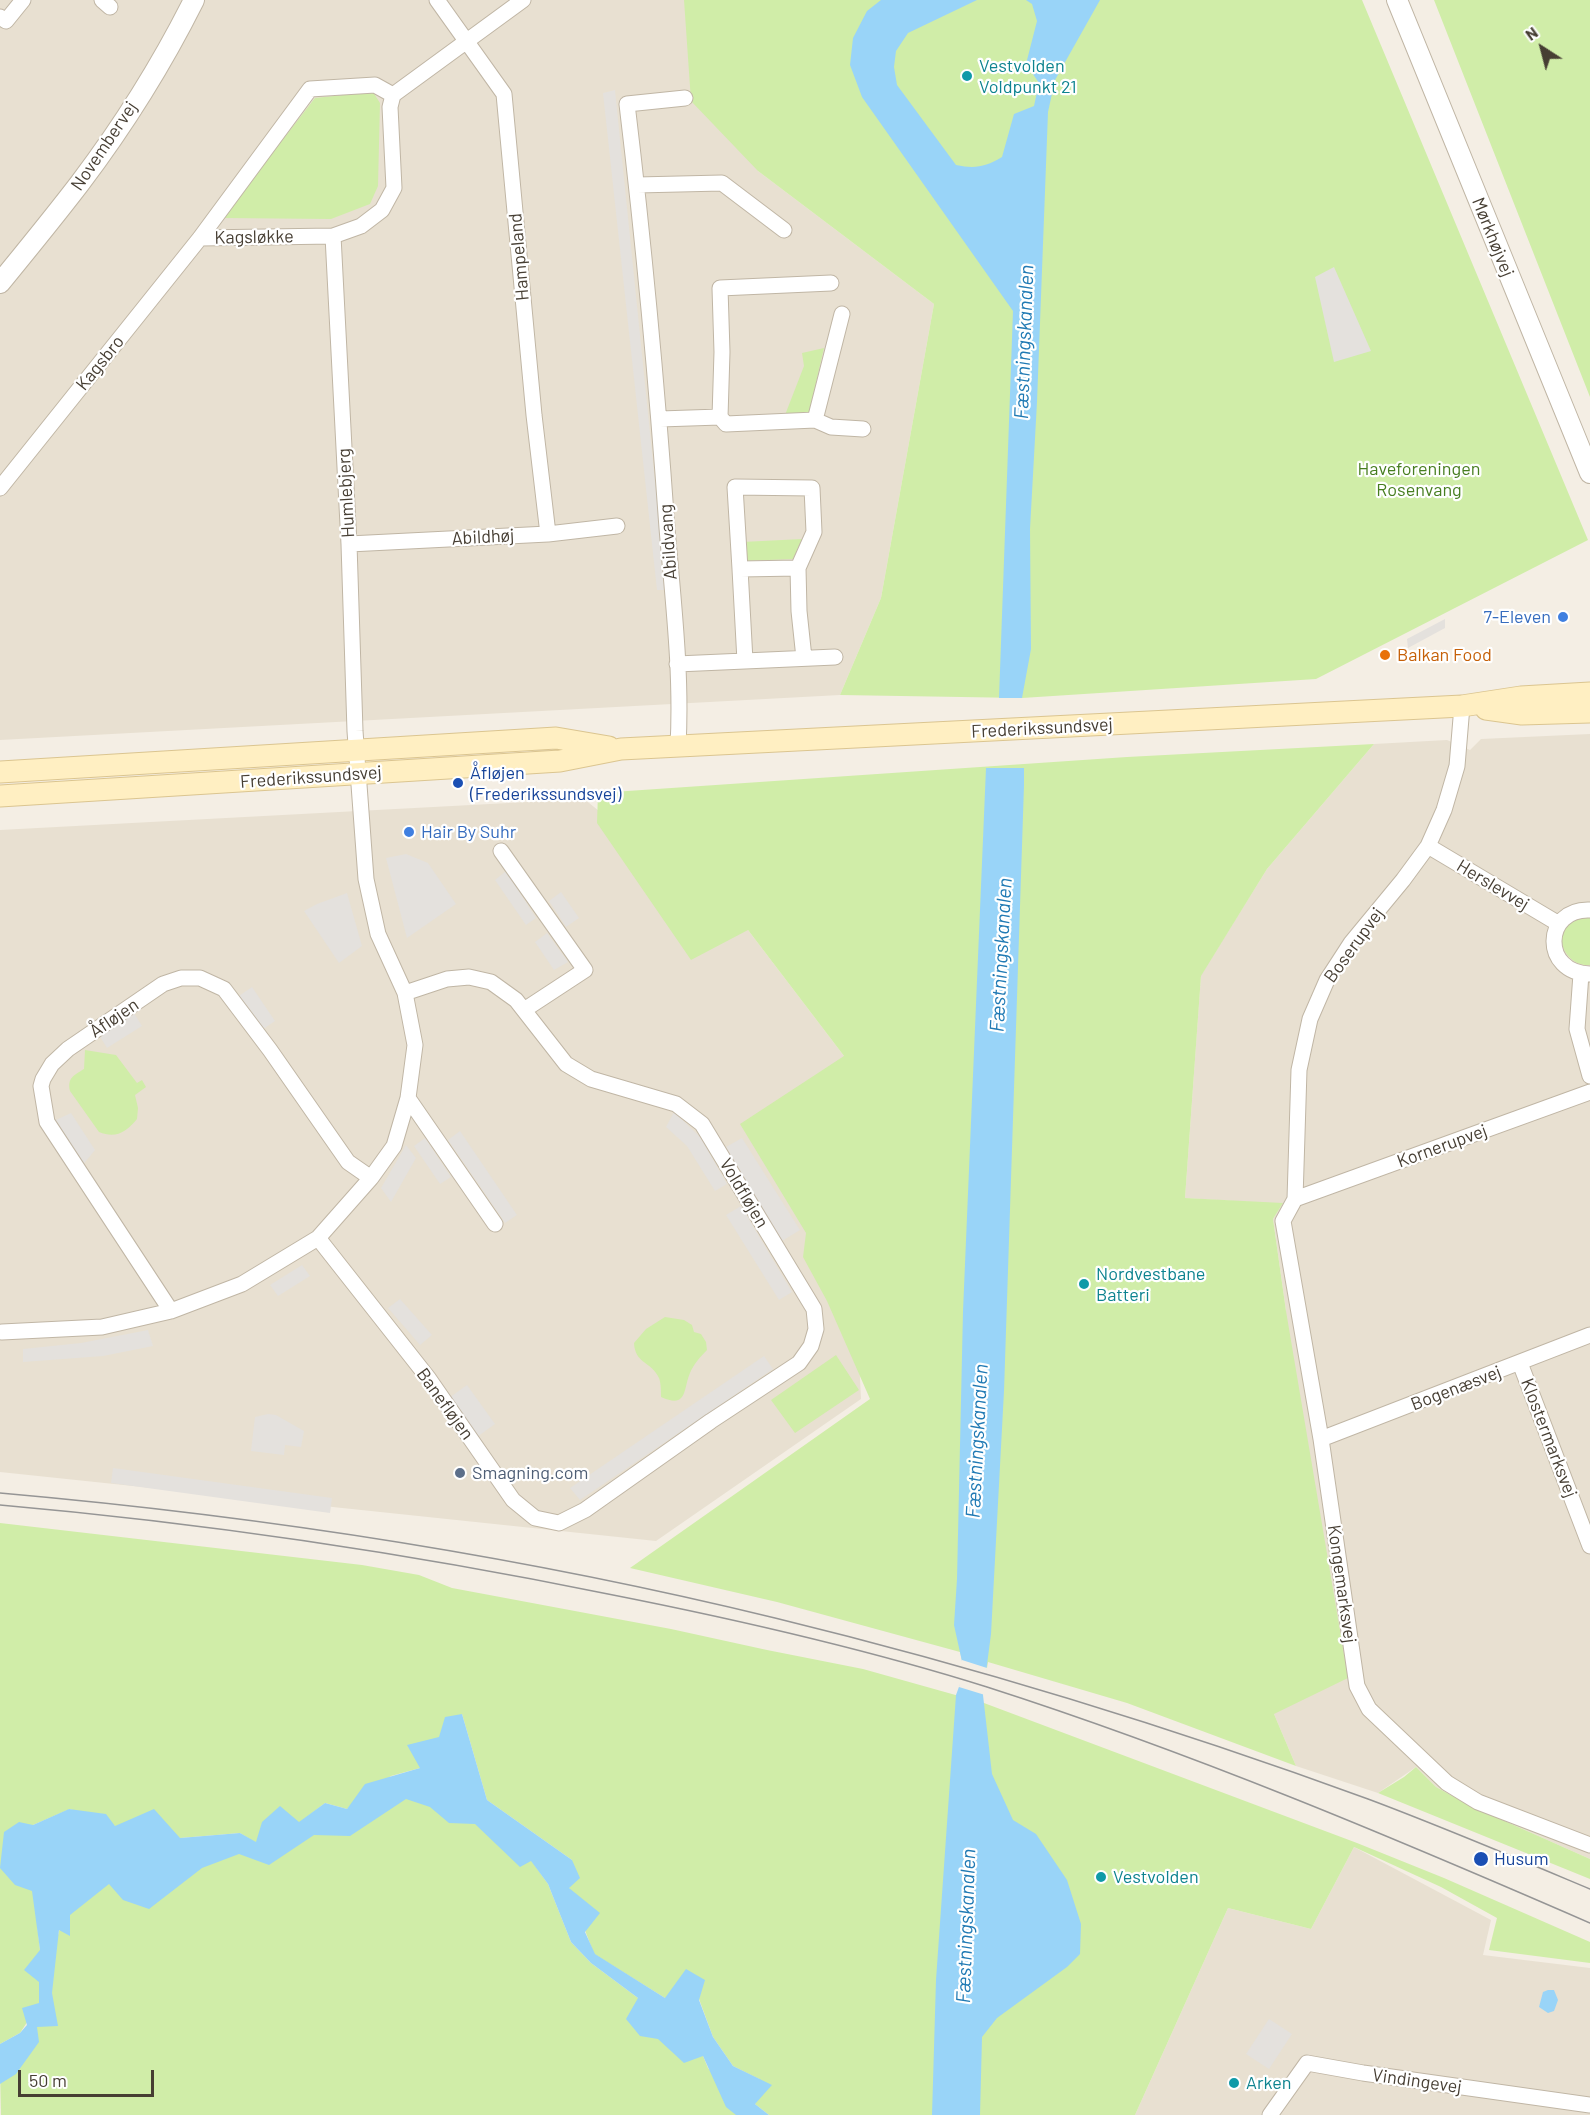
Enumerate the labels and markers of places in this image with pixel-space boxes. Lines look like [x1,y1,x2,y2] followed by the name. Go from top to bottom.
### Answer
[979,55,1077,98] place label: Vestvolden Voldpunkt 21
[960,69,974,83] marker: Vestvolden Voldpunkt 21
[1483,606,1551,628] place label: 7-Eleven
[1556,610,1570,624] marker: 7-Eleven
[1397,644,1492,666] place label: Balkan Food
[1378,648,1392,662] marker: Balkan Food
[470,762,621,804] place label: Åfløjen (Frederikssundsvej)
[451,776,465,790] marker: Åfløjen (Frederikssundsvej)
[421,821,516,843] place label: Hair By Suhr
[402,825,416,839] marker: Hair By Suhr
[1096,1263,1205,1306] place label: Nordvestbane Batteri
[1077,1277,1091,1291] marker: Nordvestbane Batteri
[472,1462,588,1484] place label: Smagning.com
[453,1466,467,1480] marker: Smagning.com
[1494,1848,1549,1870] place label: Husum
[1472,1850,1490,1868] marker: Husum
[1113,1866,1199,1888] place label: Vestvolden
[1094,1870,1108,1884] marker: Vestvolden
[1246,2072,1291,2094] place label: Arken
[1227,2076,1241,2090] marker: Arken

